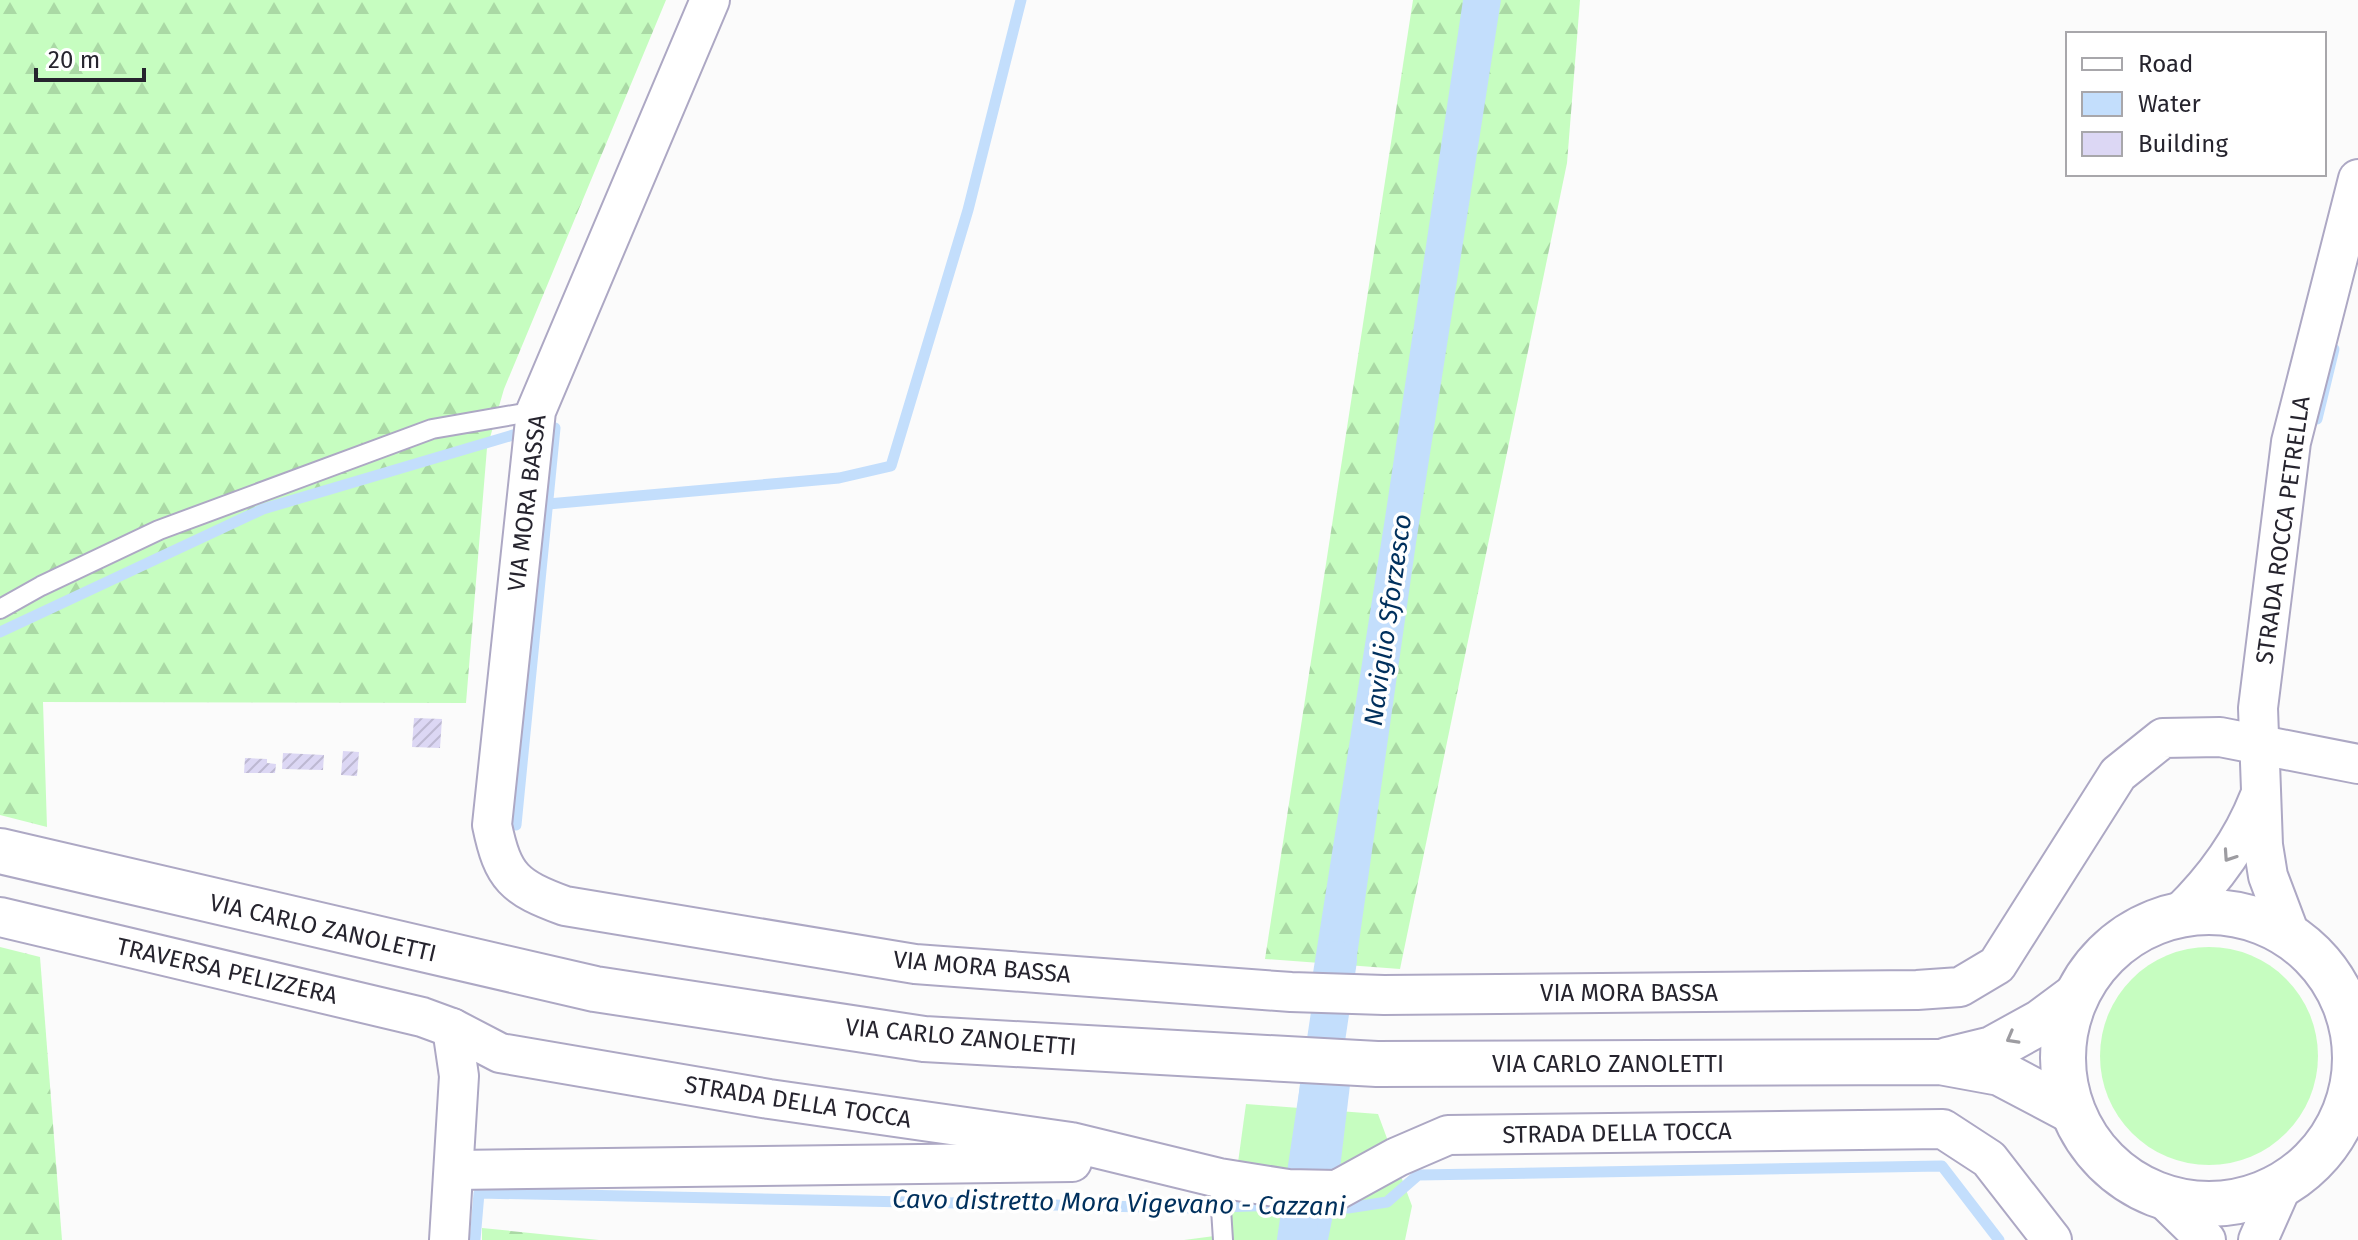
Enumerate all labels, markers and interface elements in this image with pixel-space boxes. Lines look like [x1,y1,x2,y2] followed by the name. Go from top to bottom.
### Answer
[36,32,144,82] scale bar
[2066,32,2326,176] legend
[48,46,100,74] text: 20 m
[2138,50,2193,78] text: Road
[2138,90,2202,118] text: Water
[2138,130,2228,158] text: Building
[2250,394,2316,666] street label: STRADA ROCCA PETRELLA
[502,413,552,593] street label: VIA MORA BASSA
[1358,512,1418,728] water label: Naviglio Sforzesco
[2223,848,2238,862] one-way arrow
[207,888,439,968] street label: VIA CARLO ZANOLETTI
[114,932,340,1010] street label: TRAVERSA PELIZZERA
[892,945,1072,989] street label: VIA MORA BASSA
[1540,979,1718,1007] street label: VIA MORA BASSA
[844,1013,1078,1061] street label: VIA CARLO ZANOLETTI
[2007,1028,2021,1044] one-way arrow
[1492,1050,1724,1078] street label: VIA CARLO ZANOLETTI
[683,1070,914,1134] street label: STRADA DELLA TOCCA
[1502,1117,1732,1149] street label: STRADA DELLA TOCCA
[892,1184,1346,1222] water label: Cavo distretto Mora Vigevano - Cazzani

